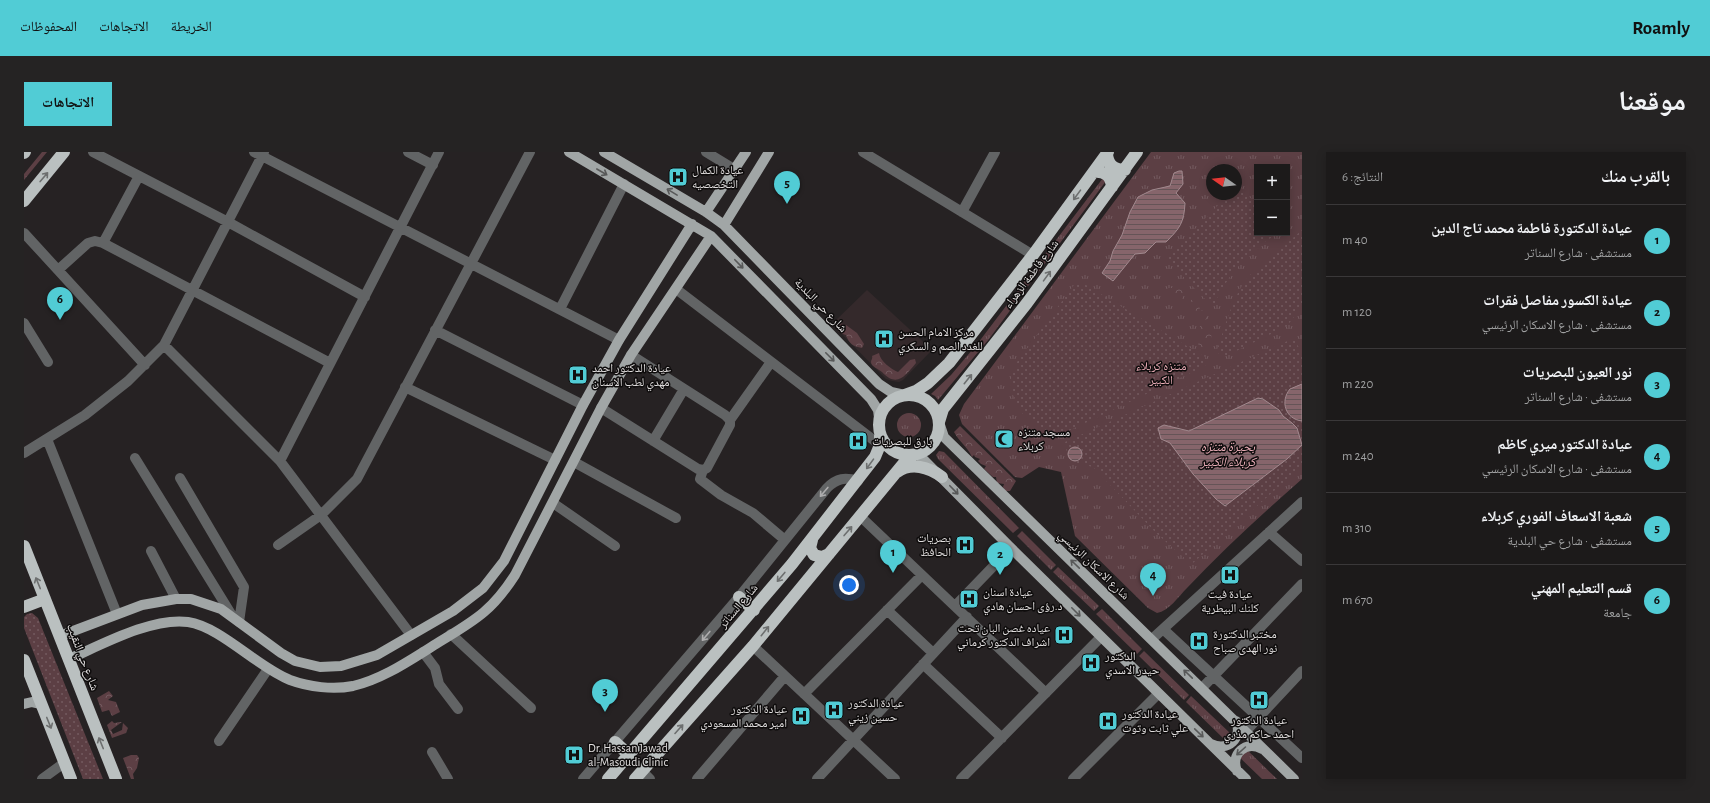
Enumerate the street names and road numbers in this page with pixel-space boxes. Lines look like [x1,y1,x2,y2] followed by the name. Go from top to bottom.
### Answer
[1001,237,1062,312] street label: شارع فاطمة الزهراء
[790,276,850,337] street label: شارع حي البلدية
[1053,528,1132,605] street label: شارع الاسكان الرئيسي
[716,582,761,632] street label: شارع السناتر
[61,622,101,694] street label: شارع حي النقيب

